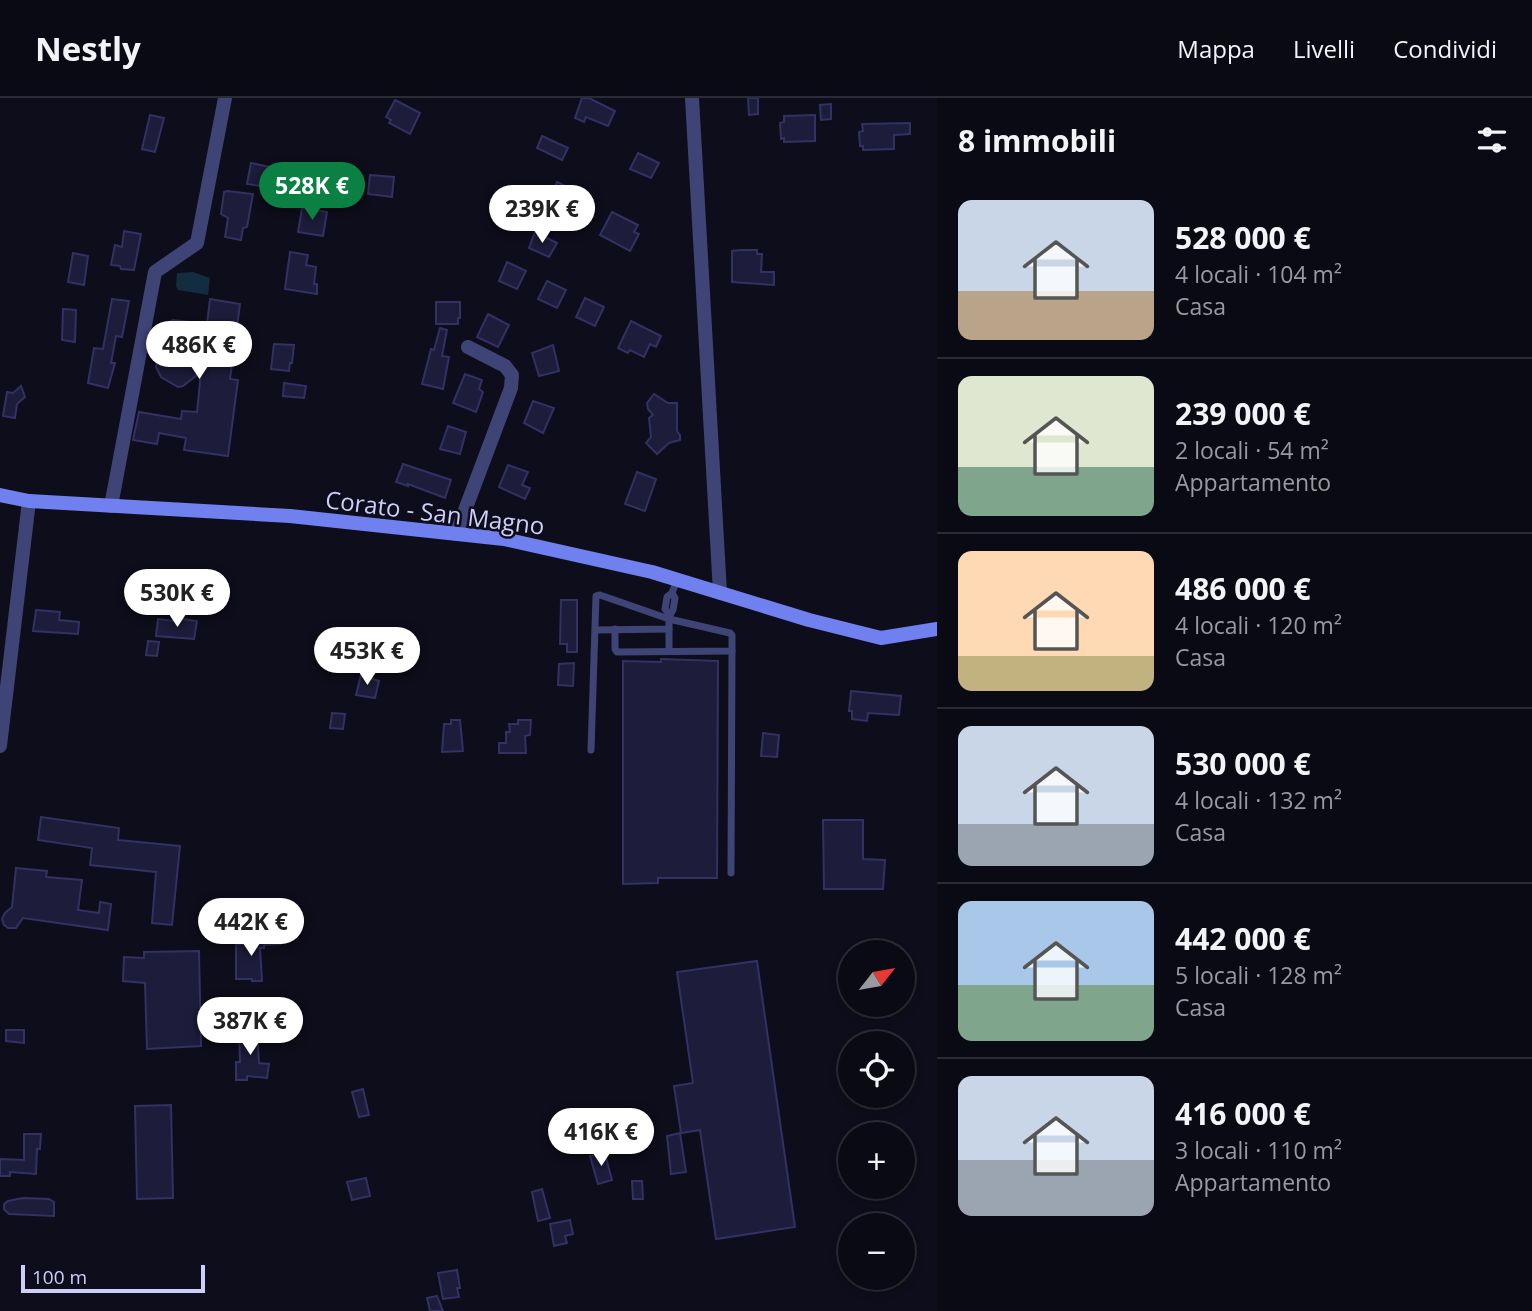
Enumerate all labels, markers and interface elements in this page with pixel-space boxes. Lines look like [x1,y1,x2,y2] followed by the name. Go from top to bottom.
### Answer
[35,26,141,71] text: Nestly
[1177,32,1255,65] text: Mappa
[1293,32,1355,65] text: Livelli
[1393,32,1497,65] text: Condividi
[958,120,1116,161] text: 8 immobili
[1473,121,1511,159] icon: filters
[255,162,369,222] pin: 528K €
[275,169,349,201] text: 528K €
[485,186,599,245] pin: 239K €
[505,192,579,224] text: 239K €
[1175,217,1311,258] text: 528 000 €
[1014,228,1098,312] icon: home
[1175,258,1342,290] text: 4 locali · 104 m²
[1175,290,1226,322] text: Casa
[142,322,256,381] pin: 486K €
[162,328,236,360] text: 486K €
[1175,393,1311,434] text: 239 000 €
[1014,404,1098,488] icon: home
[1175,434,1329,466] text: 2 locali · 54 m²
[1175,466,1331,498] text: Appartamento
[324,482,546,542] street label: Corato - San Magno
[1175,568,1311,609] text: 486 000 €
[120,570,234,629] pin: 530K €
[140,576,214,608] text: 530K €
[1014,579,1098,663] icon: home
[1175,609,1342,641] text: 4 locali · 120 m²
[310,628,424,687] pin: 453K €
[330,634,404,666] text: 453K €
[1175,641,1226,673] text: Casa
[1175,743,1311,784] text: 530 000 €
[1014,754,1098,838] icon: home
[1175,784,1342,816] text: 4 locali · 132 m²
[1175,816,1226,848] text: Casa
[194,898,308,958] pin: 442K €
[214,905,288,937] text: 442K €
[1175,918,1311,959] text: 442 000 €
[1014,929,1098,1013] icon: home
[838,940,915,1017] north arrow
[838,940,915,1290] map controls
[1175,959,1342,991] text: 5 locali · 128 m²
[1175,991,1226,1023] text: Casa
[193,998,307,1057] pin: 387K €
[213,1004,287,1036] text: 387K €
[838,1031,915,1108] button: locate
[1175,1093,1311,1134] text: 416 000 €
[1014,1104,1098,1188] icon: home
[544,1108,658,1168] pin: 416K €
[564,1115,638,1147] text: 416K €
[838,1122,915,1199] button: +
[1175,1134,1342,1166] text: 3 locali · 110 m²
[1175,1166,1331,1198] text: Appartamento
[838,1213,915,1290] button: −
[21,1262,205,1294] scale bar
[32,1264,87,1290] text: 100 m

